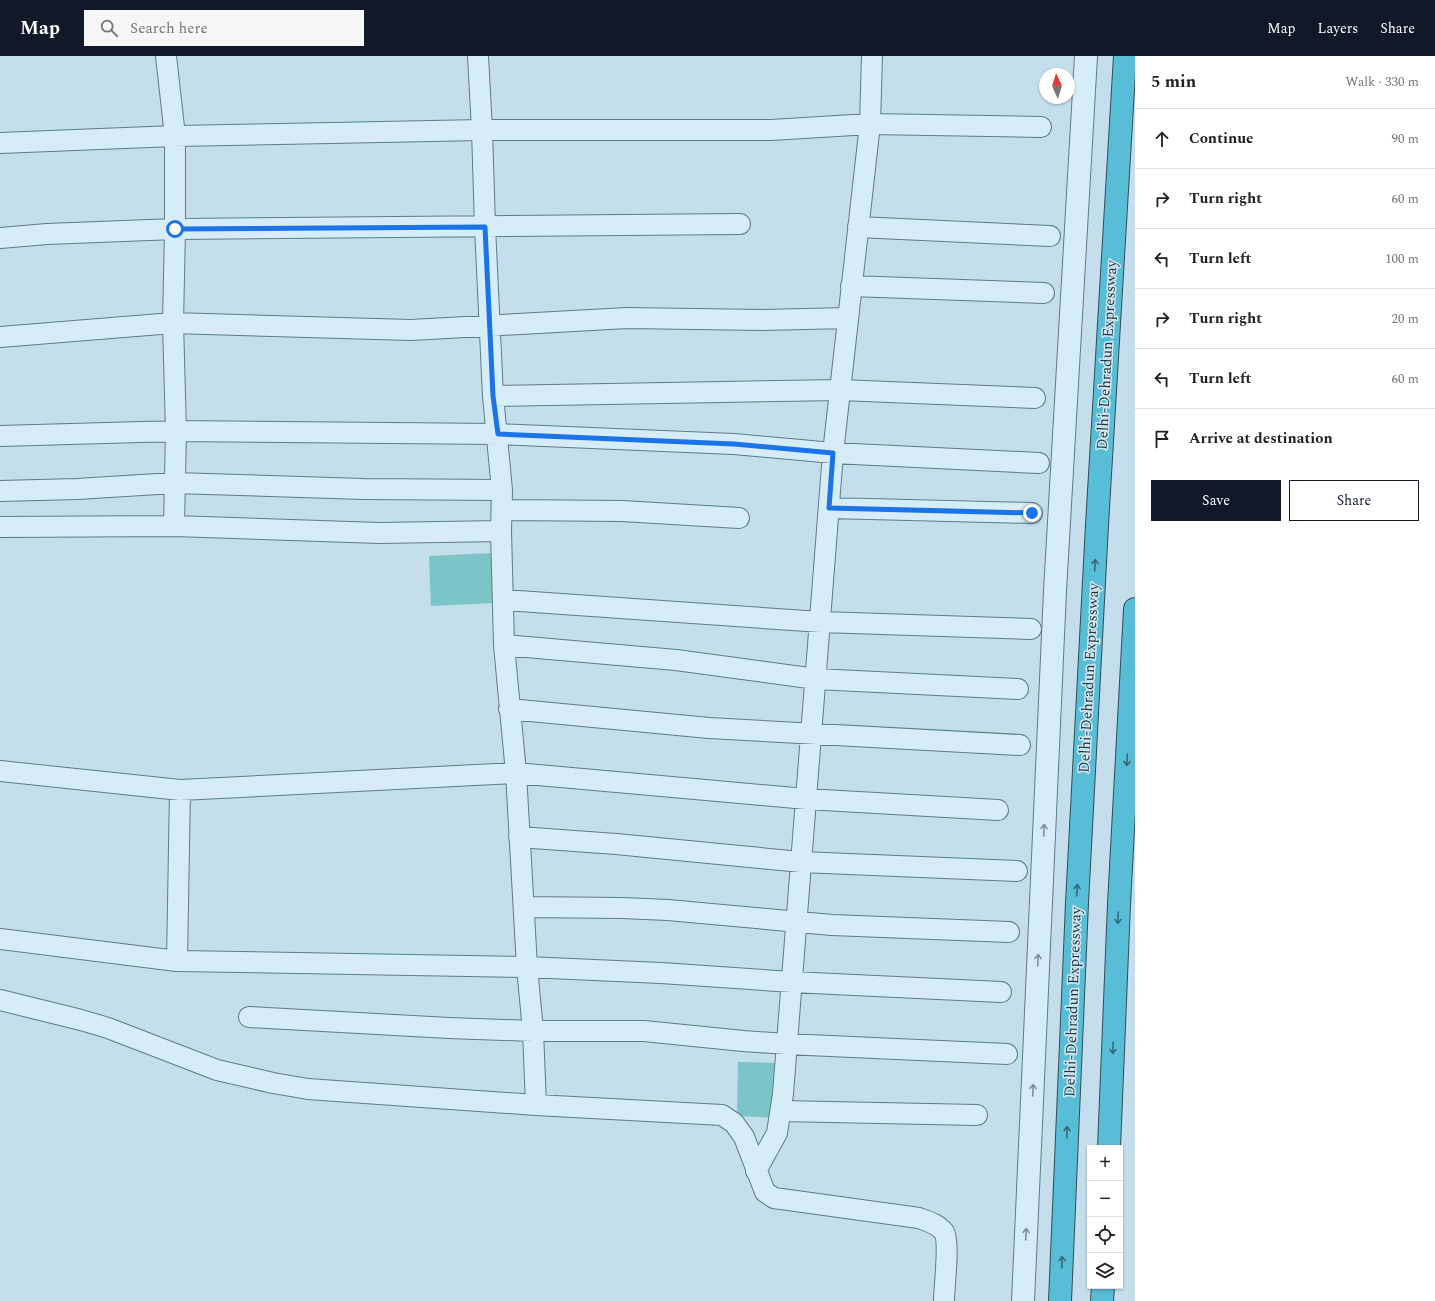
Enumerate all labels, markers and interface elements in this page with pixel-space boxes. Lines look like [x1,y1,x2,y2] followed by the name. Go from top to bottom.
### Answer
[84,10,364,46] search box
[20,14,60,43] text: Map
[98,17,120,39] icon: search
[130,17,208,40] text: Search here
[1267,18,1296,39] text: Map
[1318,18,1358,39] text: Layers
[1380,18,1415,39] text: Share
[1039,68,1075,104] north arrow
[1151,69,1196,95] text: 5 min
[1345,72,1419,92] text: Walk · 330 m
[1189,127,1254,150] text: Continue
[1151,128,1173,150] icon: ahead
[1392,129,1419,149] text: 90 m
[1189,187,1262,210] text: Turn right
[1151,188,1173,210] icon: right
[1392,189,1419,209] text: 60 m
[166,220,184,238] route start
[1189,247,1251,270] text: Turn left
[1151,248,1173,270] icon: left
[1385,249,1419,269] text: 100 m
[1091,259,1124,451] street label: Delhi-Dehradun Expressway
[1189,307,1262,330] text: Turn right
[1151,308,1173,330] icon: right
[1392,309,1419,329] text: 20 m
[1189,367,1251,390] text: Turn left
[1151,368,1173,390] icon: left
[1392,369,1419,389] text: 60 m
[1189,427,1333,450] text: Arrive at destination
[1151,428,1173,450] icon: arrive
[1151,480,1281,521] button: Save
[1289,480,1419,521] button: Share
[1023,504,1041,522] route end
[1091,559,1099,572] one-way arrow
[1073,582,1106,774] street label: Delhi-Dehradun Expressway
[1123,753,1130,766] one-way arrow
[1041,824,1048,837] one-way arrow
[1074,884,1081,897] one-way arrow
[1058,906,1088,1097] street label: Delhi-Dehradun Expressway
[1115,911,1122,924] one-way arrow
[1035,954,1042,967] one-way arrow
[1109,1041,1117,1054] one-way arrow
[1029,1084,1036,1097] one-way arrow
[1063,1126,1071,1139] one-way arrow
[1087,1145,1123,1289] map controls
[1087,1145,1123,1181] button: +
[1087,1181,1123,1217] button: −
[1087,1217,1123,1253] button: locate
[1023,1228,1030,1241] one-way arrow
[1087,1253,1123,1289] button: layers
[1058,1256,1065,1269] one-way arrow

